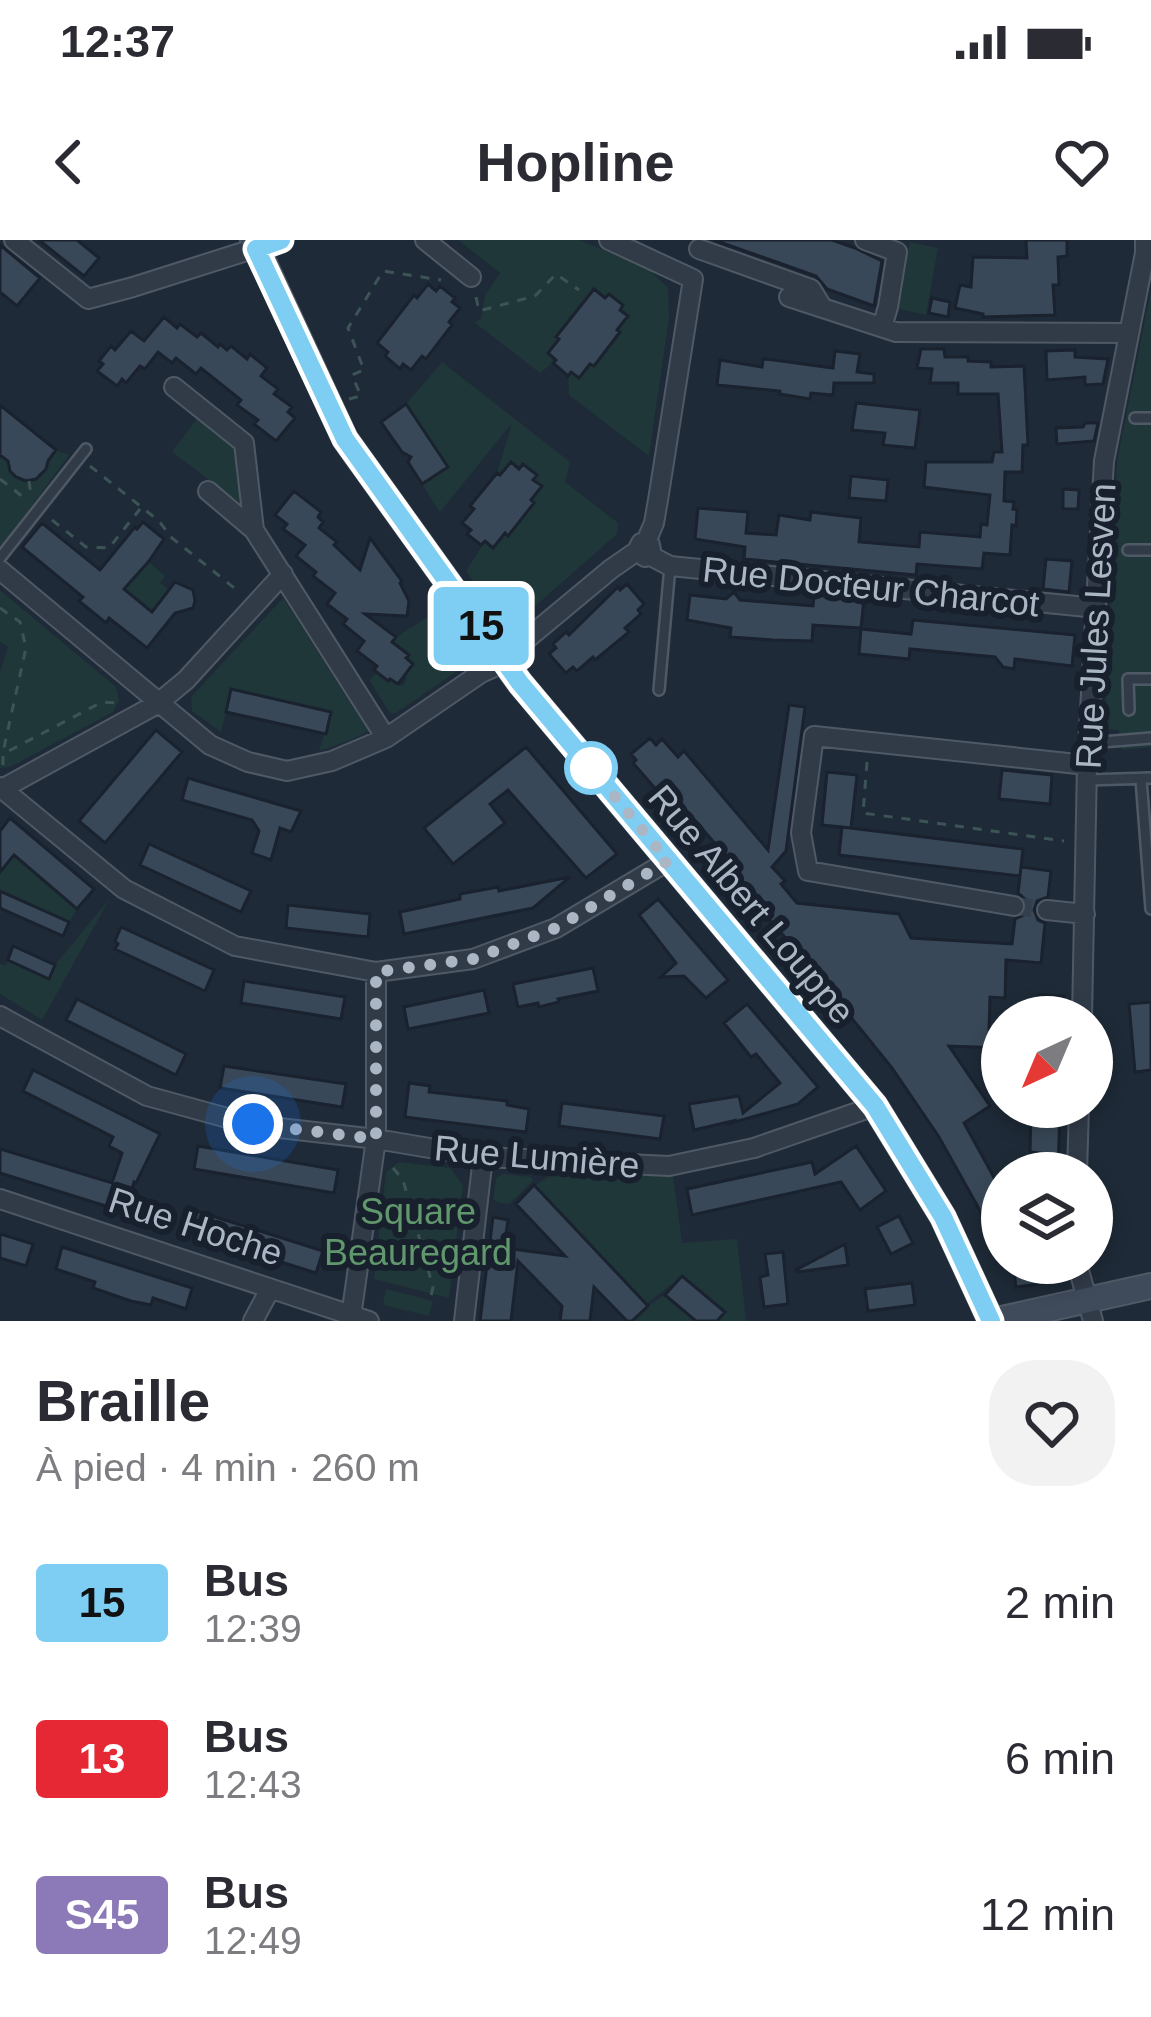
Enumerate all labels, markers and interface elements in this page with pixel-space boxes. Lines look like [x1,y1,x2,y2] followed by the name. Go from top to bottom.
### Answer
[60,16,175,67] text: 12:37
[36,129,102,195] icon: back
[1049,129,1115,195] icon: heart
[477,132,675,192] text: Hopline
[1068,482,1123,770] street label: Rue Jules Lesven
[701,548,1041,625] street label: Rue Docteur Charcot
[427,587,535,665] line badge: 15
[458,602,504,649] text: 15
[566,743,616,793] unlabelled marker
[640,777,863,1032] street label: Rue Albert Louppe
[981,996,1113,1128] north arrow
[981,996,1113,1284] map controls
[223,1094,283,1154] your location
[433,1127,641,1186] street label: Rue Lumière
[981,1152,1113,1284] button: layers
[104,1179,288,1274] street label: Rue Hoche
[324,1191,512,1273] park label: Square Beauregard
[989,1360,1115,1486] button: heart
[36,1369,210,1433] text: Braille
[36,1446,420,1489] text: À pied · 4 min · 260 m
[204,1555,289,1606] text: Bus
[1005,1577,1115,1628] text: 2 min
[79,1579,125,1626] text: 15
[204,1607,302,1650] text: 12:39
[204,1711,289,1762] text: Bus
[1005,1733,1115,1784] text: 6 min
[79,1735,125,1782] text: 13
[204,1763,302,1806] text: 12:43
[204,1867,289,1918] text: Bus
[980,1889,1115,1940] text: 12 min
[65,1891,139,1938] text: S45
[204,1919,302,1962] text: 12:49

